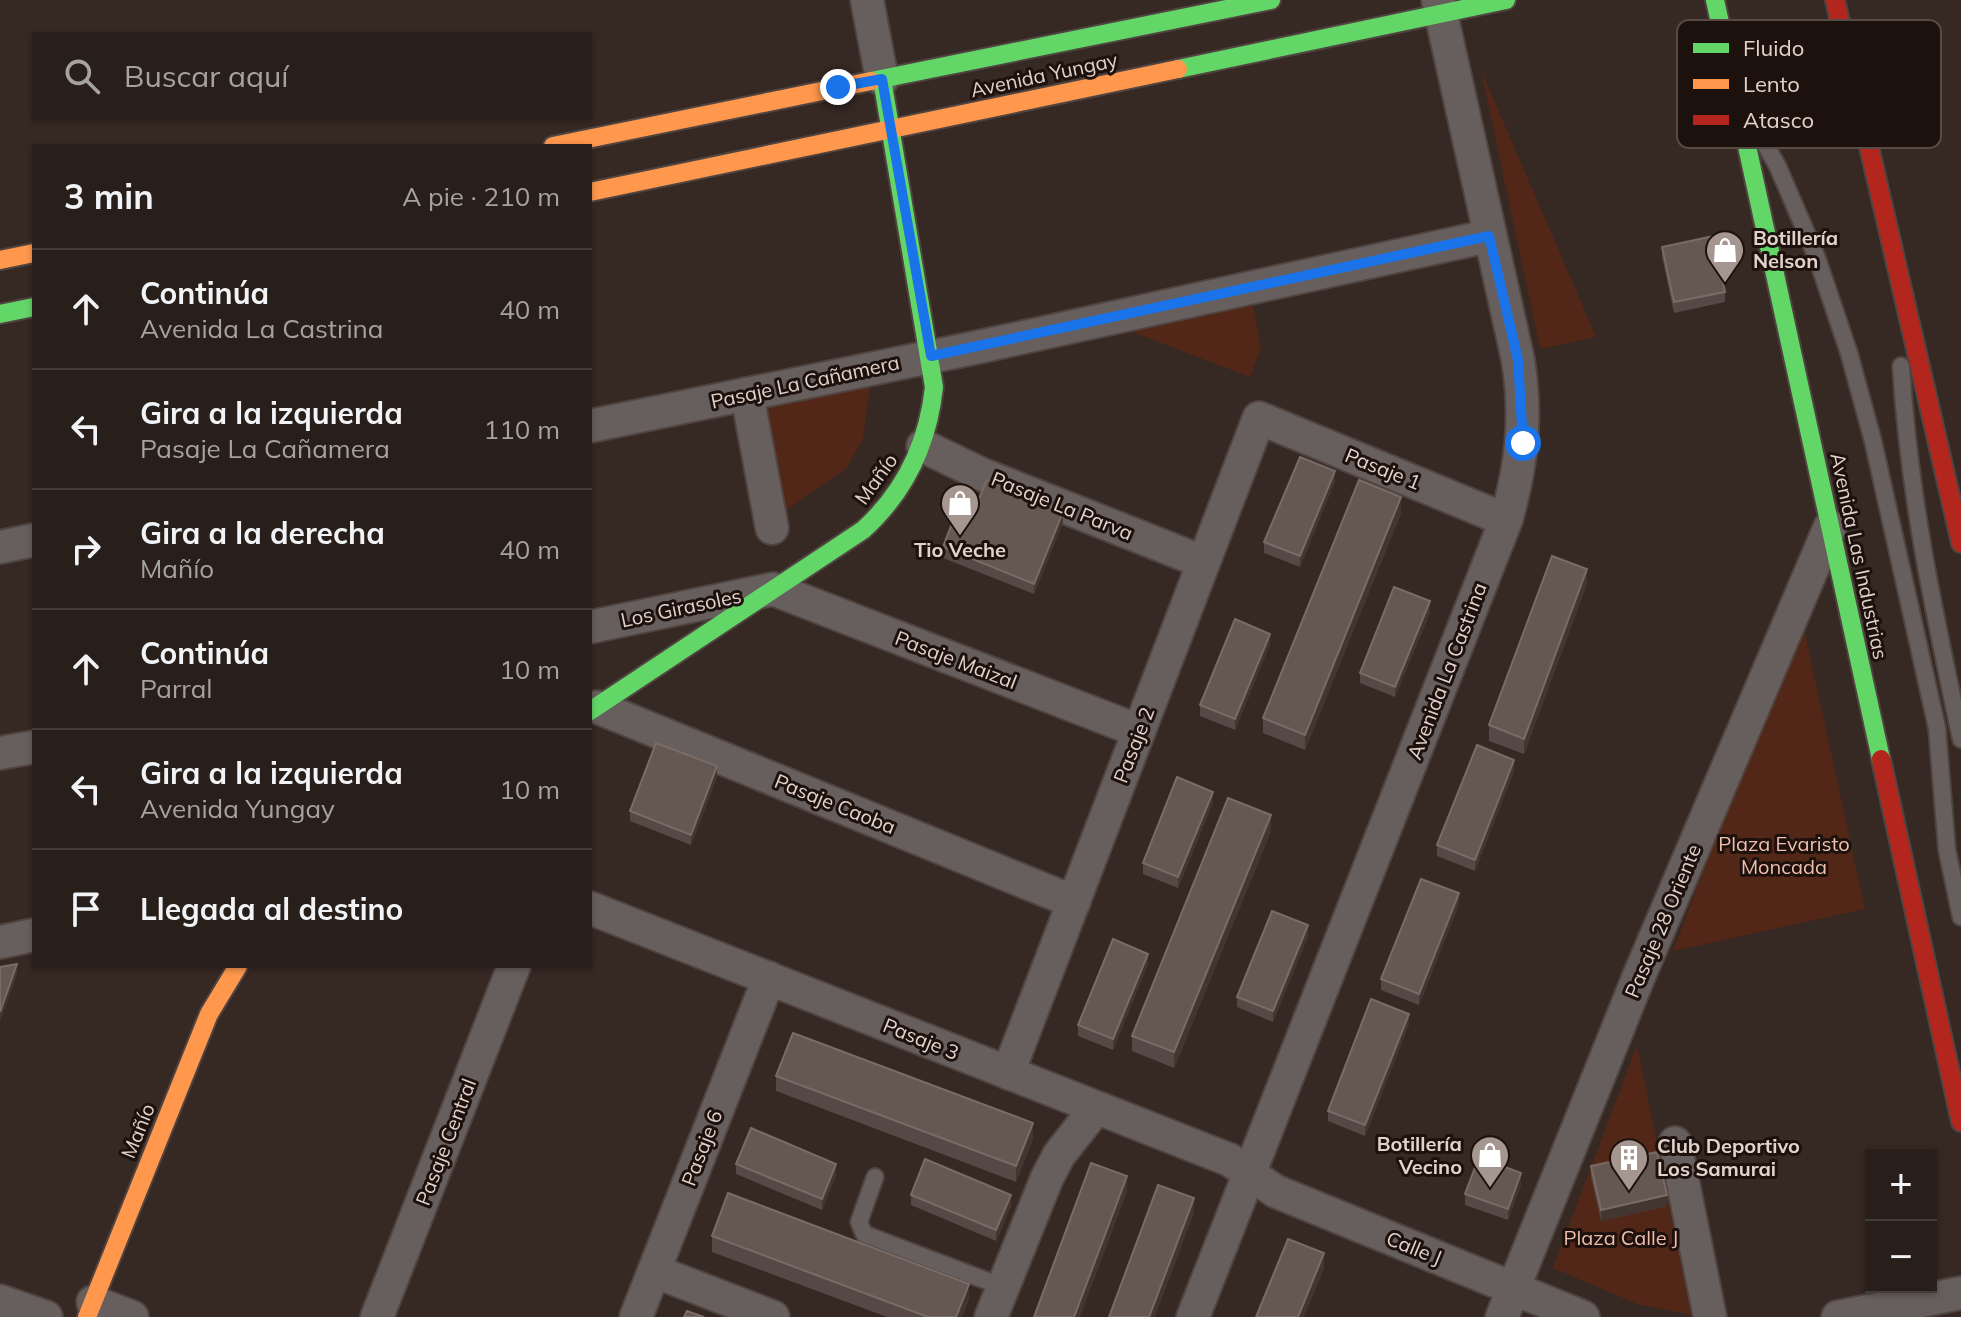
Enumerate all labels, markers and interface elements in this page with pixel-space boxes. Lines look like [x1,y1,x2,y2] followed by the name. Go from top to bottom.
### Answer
[1677,20,1941,148] legend
[32,32,592,120] search box
[1743,34,1804,62] text: Fluido
[968,47,1120,102] street label: Avenida Yungay
[60,54,104,98] icon: search
[124,57,289,95] text: Buscar aquí
[820,69,856,105] route end
[1743,70,1800,98] text: Lento
[1743,106,1814,134] text: Atasco
[64,175,154,218] text: 3 min
[402,180,560,213] text: A pie · 210 m
[1753,225,1838,273] place label: Botillería Nelson
[1704,229,1746,284] shop icon: Botillería Nelson
[140,274,269,312] text: Continúa
[64,287,108,331] icon: ahead
[499,293,560,326] text: 40 m
[140,312,383,345] text: Avenida La Castrina
[708,349,901,414] street label: Pasaje La Cañamera
[140,394,403,432] text: Gira a la izquierda
[64,407,108,451] icon: left
[484,413,560,446] text: 110 m
[1505,425,1541,461] route start
[140,432,390,465] text: Pasaje La Cañamera
[1342,442,1425,495] street label: Pasaje 1
[849,448,902,509] street label: Mañío
[1825,450,1894,661] street label: Avenida Las Industrias
[988,466,1137,545] street label: Pasaje La Parva
[939,482,981,537] shop icon: Tio Veche
[140,514,385,552] text: Gira a la derecha
[64,527,108,571] icon: right
[499,533,560,566] text: 40 m
[914,537,1006,562] place label: Tio Veche
[140,552,214,585] text: Mañío
[1401,579,1492,763] street label: Avenida La Castrina
[618,583,744,633] street label: Los Girasoles
[892,625,1021,694] street label: Pasaje Maizal
[140,634,269,672] text: Continúa
[64,647,108,691] icon: ahead
[499,653,560,686] text: 10 m
[140,672,212,705] text: Parral
[1108,703,1159,786] street label: Pasaje 2
[140,754,403,792] text: Gira a la izquierda
[64,767,108,811] icon: left
[771,768,899,839] street label: Pasaje Caoba
[499,773,560,806] text: 10 m
[140,792,335,825] text: Avenida Yungay
[1718,831,1850,879] park label: Plaza Evaristo Moncada
[1619,840,1706,1001] street label: Pasaje 28 Oriente
[64,887,108,931] icon: arrive
[140,890,403,928] text: Llegada al destino
[880,1012,963,1065] street label: Pasaje 3
[410,1075,481,1209] street label: Pasaje Central
[115,1100,160,1162] street label: Mañío
[676,1106,727,1189] street label: Pasaje 6
[1377,1131,1462,1179] place label: Botillería Vecino
[1657,1133,1800,1181] place label: Club Deportivo Los Samurai
[1469,1134,1511,1189] shop icon: Botillería Vecino
[1608,1137,1650,1192] building icon: Club Deportivo Los Samurai
[1865,1149,1937,1293] map controls
[1865,1149,1937,1221] button: +
[1865,1221,1937,1293] button: −
[1383,1225,1446,1270] street label: Calle J
[1564,1225,1678,1250] park label: Plaza Calle J

